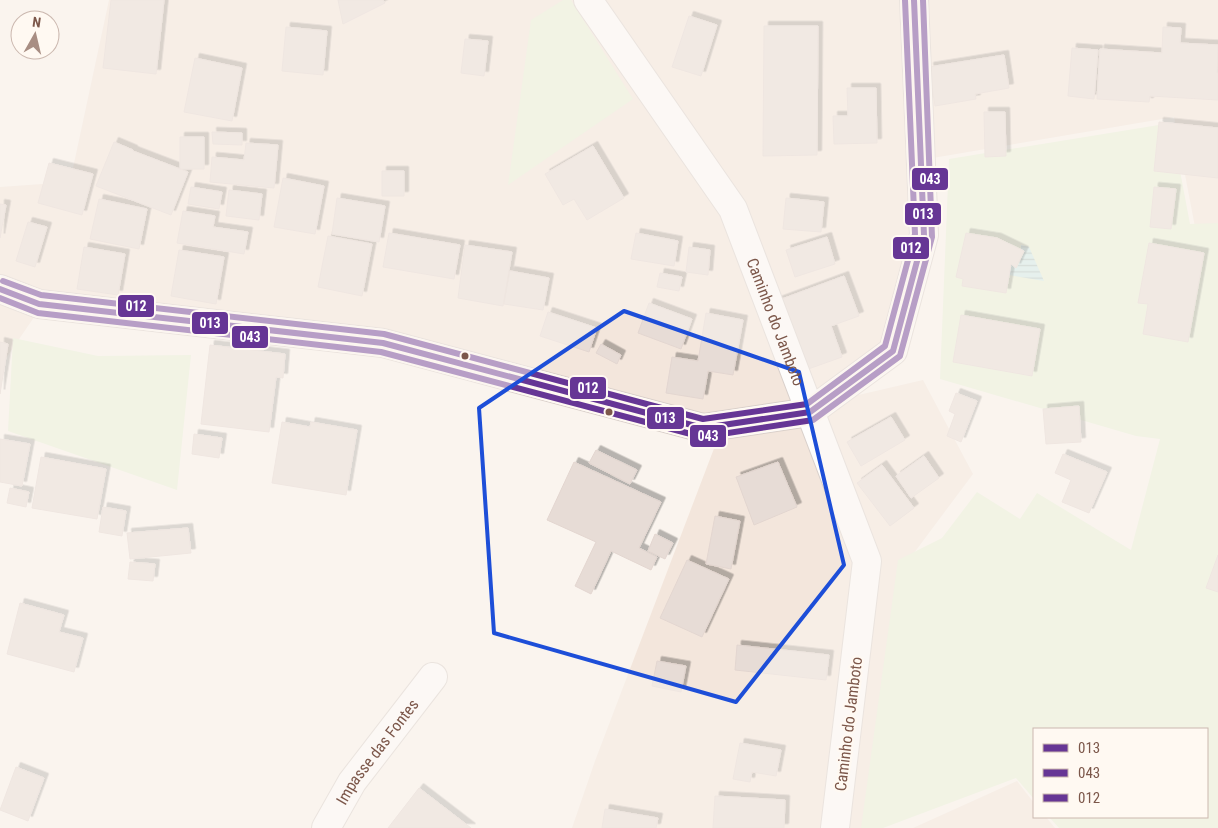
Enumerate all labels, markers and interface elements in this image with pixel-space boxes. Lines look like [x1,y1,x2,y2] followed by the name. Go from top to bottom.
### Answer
[10,10,60,60] north arrow
[31,14,42,31] text: N
[911,167,949,191] line badge: 043
[919,171,941,187] text: 043
[904,202,942,226] line badge: 013
[912,206,934,222] text: 013
[892,236,930,260] line badge: 012
[900,240,922,256] text: 012
[743,255,808,389] street label: Caminho do Jamboto
[117,294,155,318] line badge: 012
[125,298,147,314] text: 012
[191,311,229,335] line badge: 013
[199,315,221,331] text: 013
[231,325,269,349] line badge: 043
[239,329,261,345] text: 043
[460,351,470,361] unlabelled marker
[569,376,607,400] line badge: 012
[577,380,599,396] text: 012
[646,406,685,430] line badge: 013
[604,407,614,417] unlabelled marker
[654,410,676,426] text: 013
[689,424,727,448] line badge: 043
[697,428,719,444] text: 043
[831,656,866,792] street label: Caminho do Jamboto
[332,695,423,808] street label: Impasse das Fontes
[1033,728,1208,818] legend
[1078,739,1100,757] text: 013
[1078,764,1100,782] text: 043
[1078,789,1100,807] text: 012

